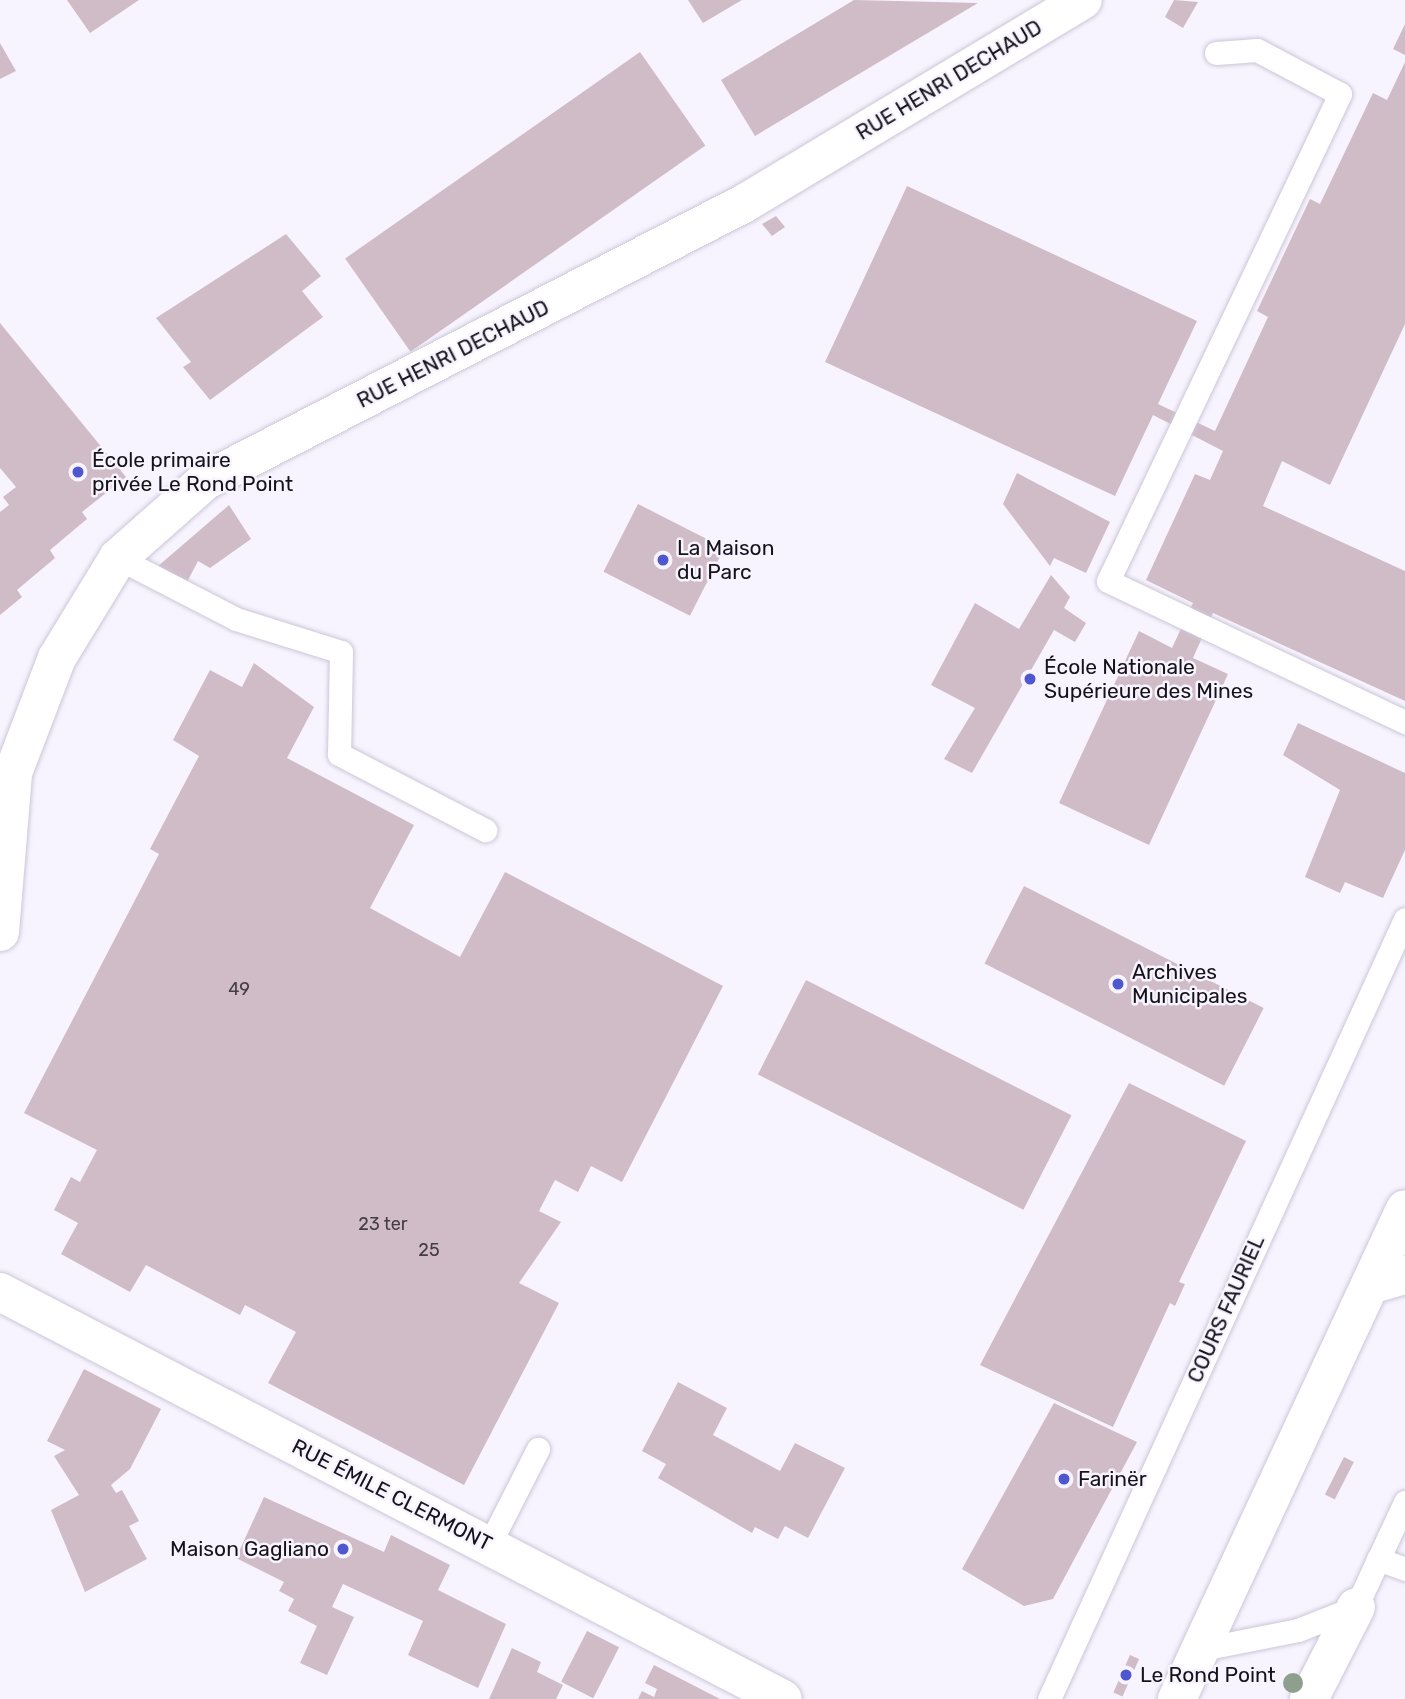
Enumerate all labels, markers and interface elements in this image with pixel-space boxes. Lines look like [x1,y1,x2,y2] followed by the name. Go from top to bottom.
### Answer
[852,15,1046,145] street label: RUE HENRI DECHAUD
[353,295,553,413] street label: RUE HENRI DECHAUD
[92,447,293,497] place label: École primaire privée Le Rond Point
[70,464,86,480] marker: École primaire privée Le Rond Point
[677,535,774,585] place label: La Maison du Parc
[655,552,671,568] marker: La Maison du Parc
[1044,654,1253,704] place label: École Nationale Supérieure des Mines
[1022,671,1038,687] marker: École Nationale Supérieure des Mines
[1132,959,1247,1009] place label: Archives Municipales
[1110,976,1126,992] marker: Archives Municipales
[228,978,250,1000] house number: 49
[358,1213,408,1235] house number: 23 ter
[1182,1231,1270,1387] street label: COURS FAURIEL
[418,1239,440,1261] house number: 25
[288,1434,496,1556] street label: RUE ÉMILE CLERMONT
[1078,1466,1147,1492] place label: Farinër
[1056,1471,1072,1487] marker: Farinër
[170,1536,329,1562] place label: Maison Gagliano
[335,1541,351,1557] marker: Maison Gagliano
[1140,1662,1276,1688] place label: Le Rond Point
[1118,1667,1134,1683] marker: Le Rond Point

